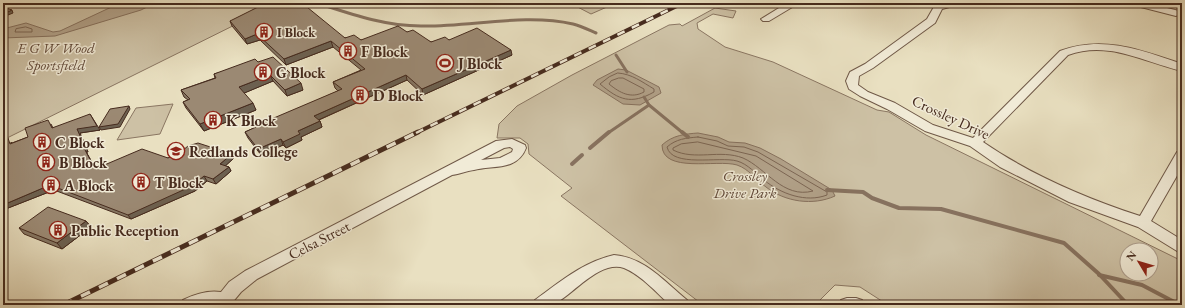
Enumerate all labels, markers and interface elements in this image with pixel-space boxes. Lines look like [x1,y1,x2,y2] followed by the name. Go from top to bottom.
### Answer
[254,22,274,42] building icon: I Block
[277,24,316,41] place label: I Block
[16,38,95,74] park label: E G W Wood Sportsfield
[338,41,358,61] building icon: F Block
[361,42,409,61] place label: F Block
[435,53,455,73] sports icon: J Block
[456,54,503,73] place label: J Block
[253,62,273,82] building icon: G Block
[276,63,326,82] place label: G Block
[350,85,370,105] building icon: D Block
[373,86,424,105] place label: D Block
[909,91,993,143] street label: Crossley Drive
[203,110,223,130] building icon: K Block
[226,111,277,130] place label: K Block
[32,132,52,152] building icon: C Block
[55,133,105,152] place label: C Block
[166,141,186,161] school or university icon: Redlands College
[189,142,298,161] place label: Redlands College
[36,152,56,172] building icon: B Block
[59,153,108,172] place label: B Block
[712,166,777,202] park label: Crossley Drive Park
[131,172,151,192] building icon: T Block
[154,173,204,192] place label: T Block
[41,175,61,195] building icon: A Block
[63,176,114,195] place label: A Block
[285,216,353,264] street label: Celsa Street
[48,220,68,240] building icon: Public Reception
[71,221,179,240] place label: Public Reception
[1119,242,1159,282] north arrow
[1123,248,1139,264] text: N

